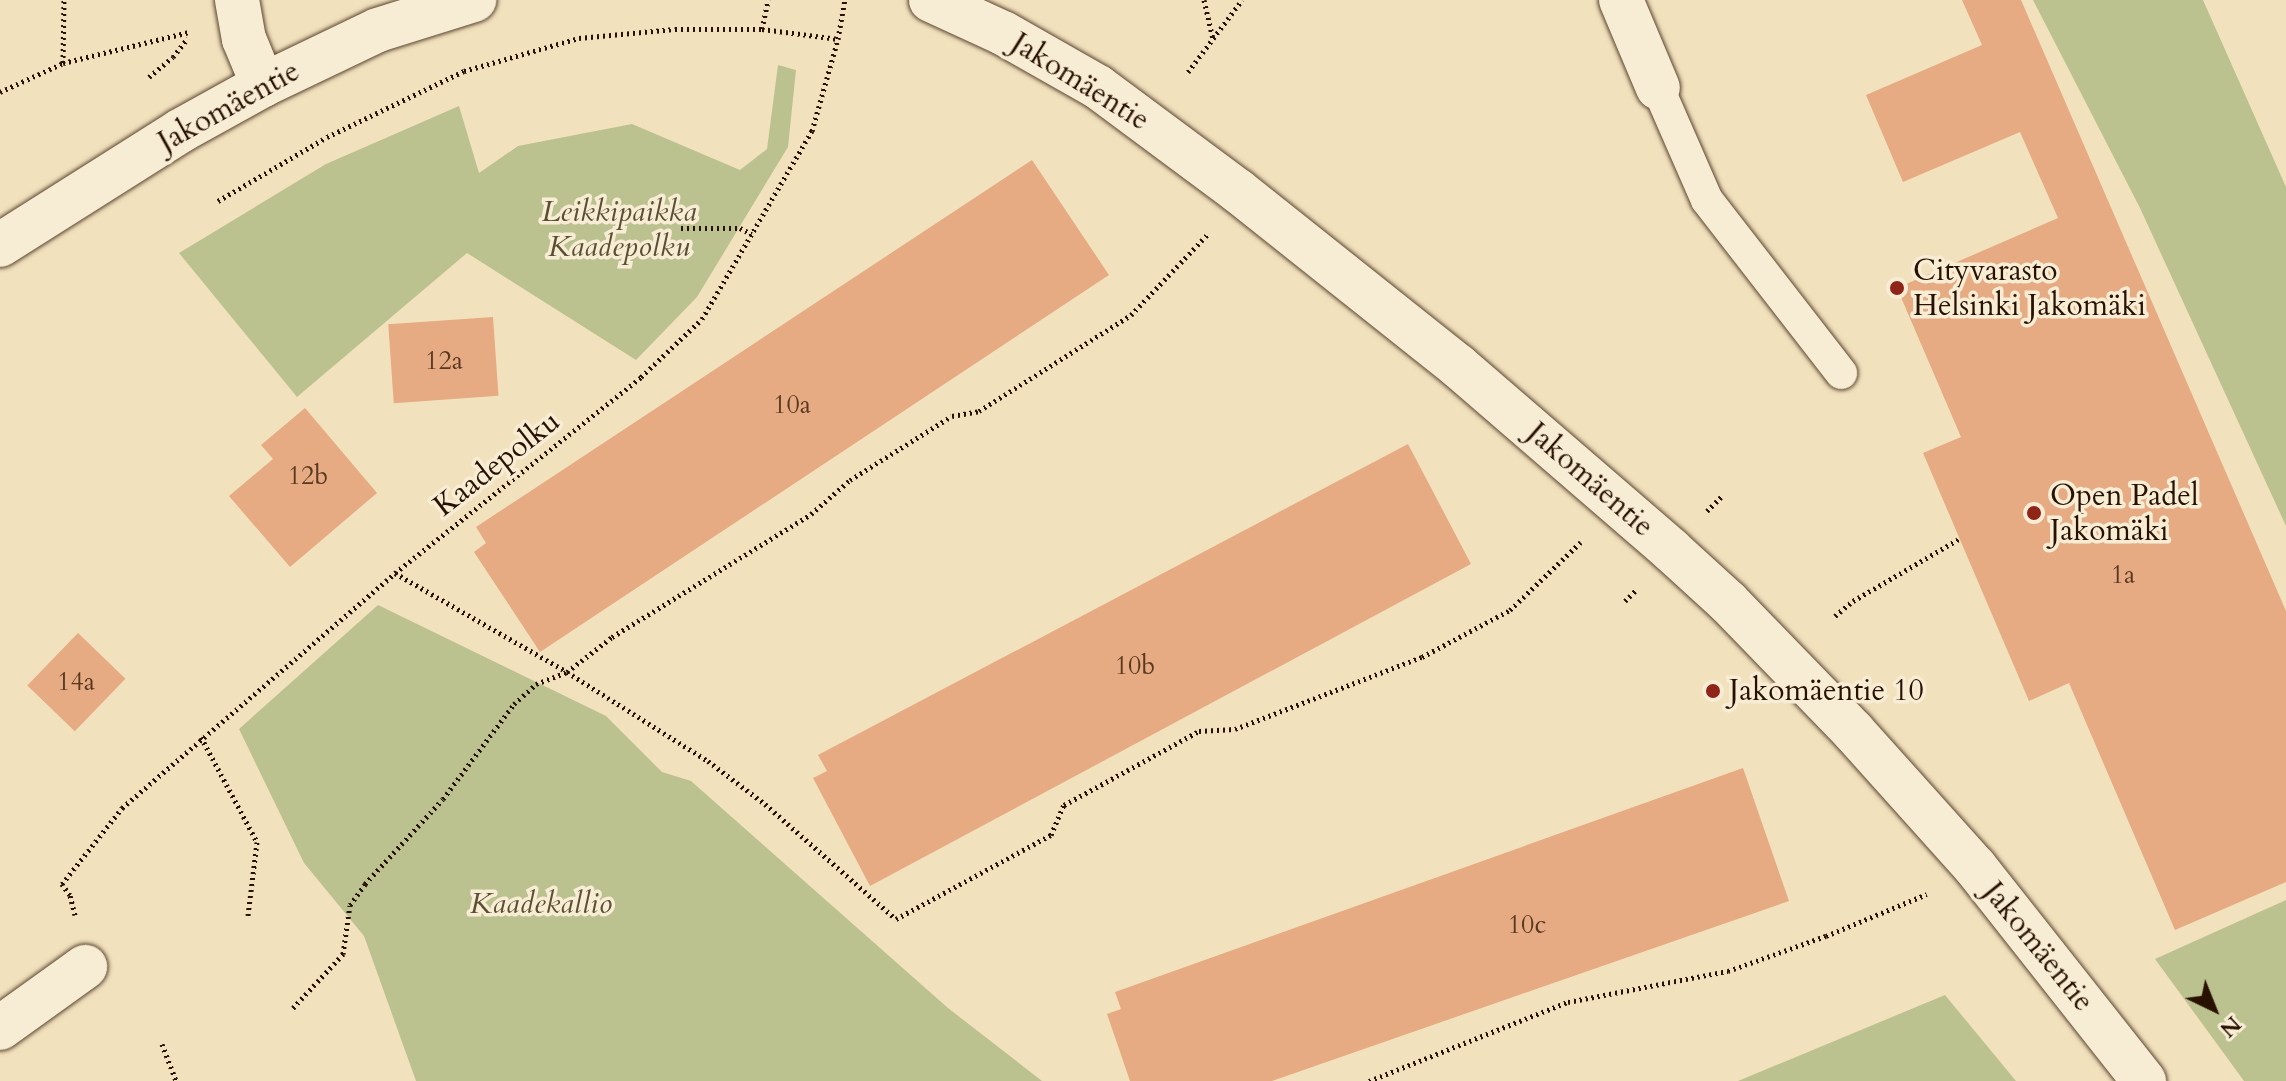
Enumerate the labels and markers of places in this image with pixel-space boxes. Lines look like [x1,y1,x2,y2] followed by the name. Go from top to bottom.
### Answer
[1913,253,2146,324] place label: Cityvarasto Helsinki Jakomäki
[1888,279,1906,297] marker: Cityvarasto Helsinki Jakomäki
[2050,478,2199,548] place label: Open Padel Jakomäki
[2025,504,2043,522] marker: Open Padel Jakomäki
[1729,673,1924,709] place label: Jakomäentie 10
[1704,682,1722,700] marker: Jakomäentie 10

